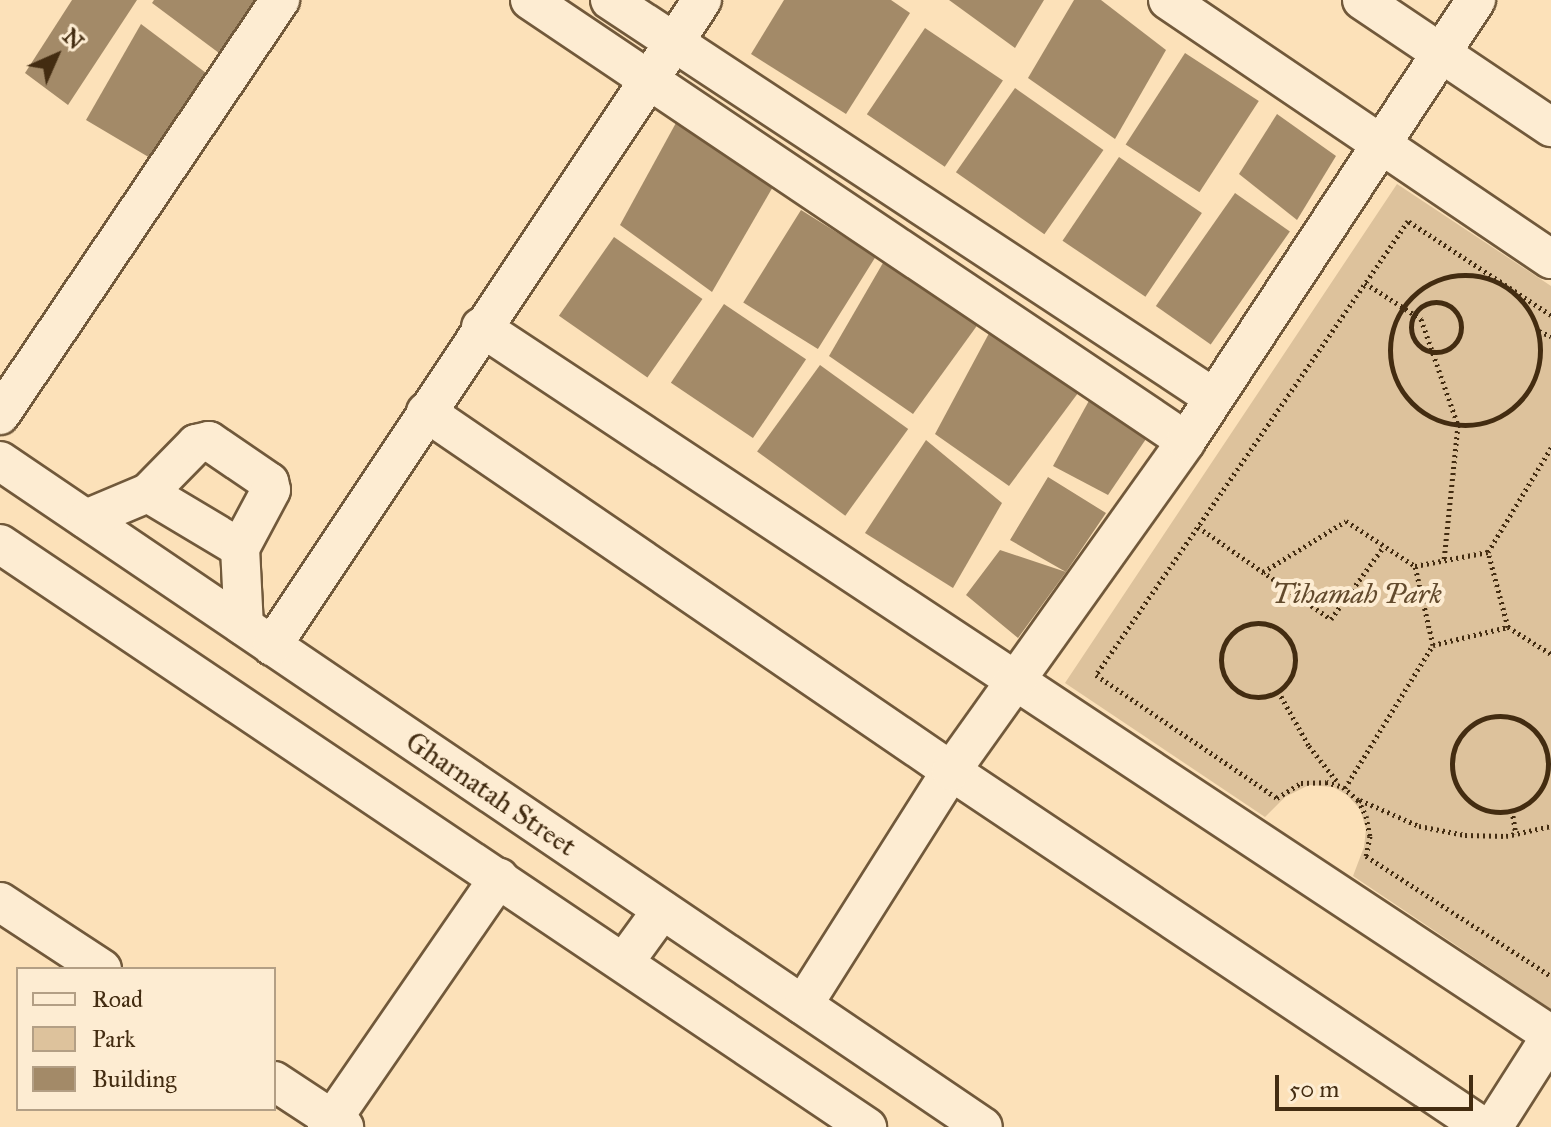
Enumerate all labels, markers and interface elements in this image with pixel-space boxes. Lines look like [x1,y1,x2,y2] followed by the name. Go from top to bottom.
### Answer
[16,16,96,96] north arrow
[57,23,89,55] text: N
[1272,577,1442,611] park label: Tihamah Park
[399,725,583,863] street label: Gharnatah Street
[16,967,276,1111] legend
[92,984,143,1014] text: Road
[92,1024,135,1054] text: Park
[1279,1059,1477,1109] scale bar
[92,1064,177,1094] text: Building
[1289,1074,1339,1104] text: 50 m

